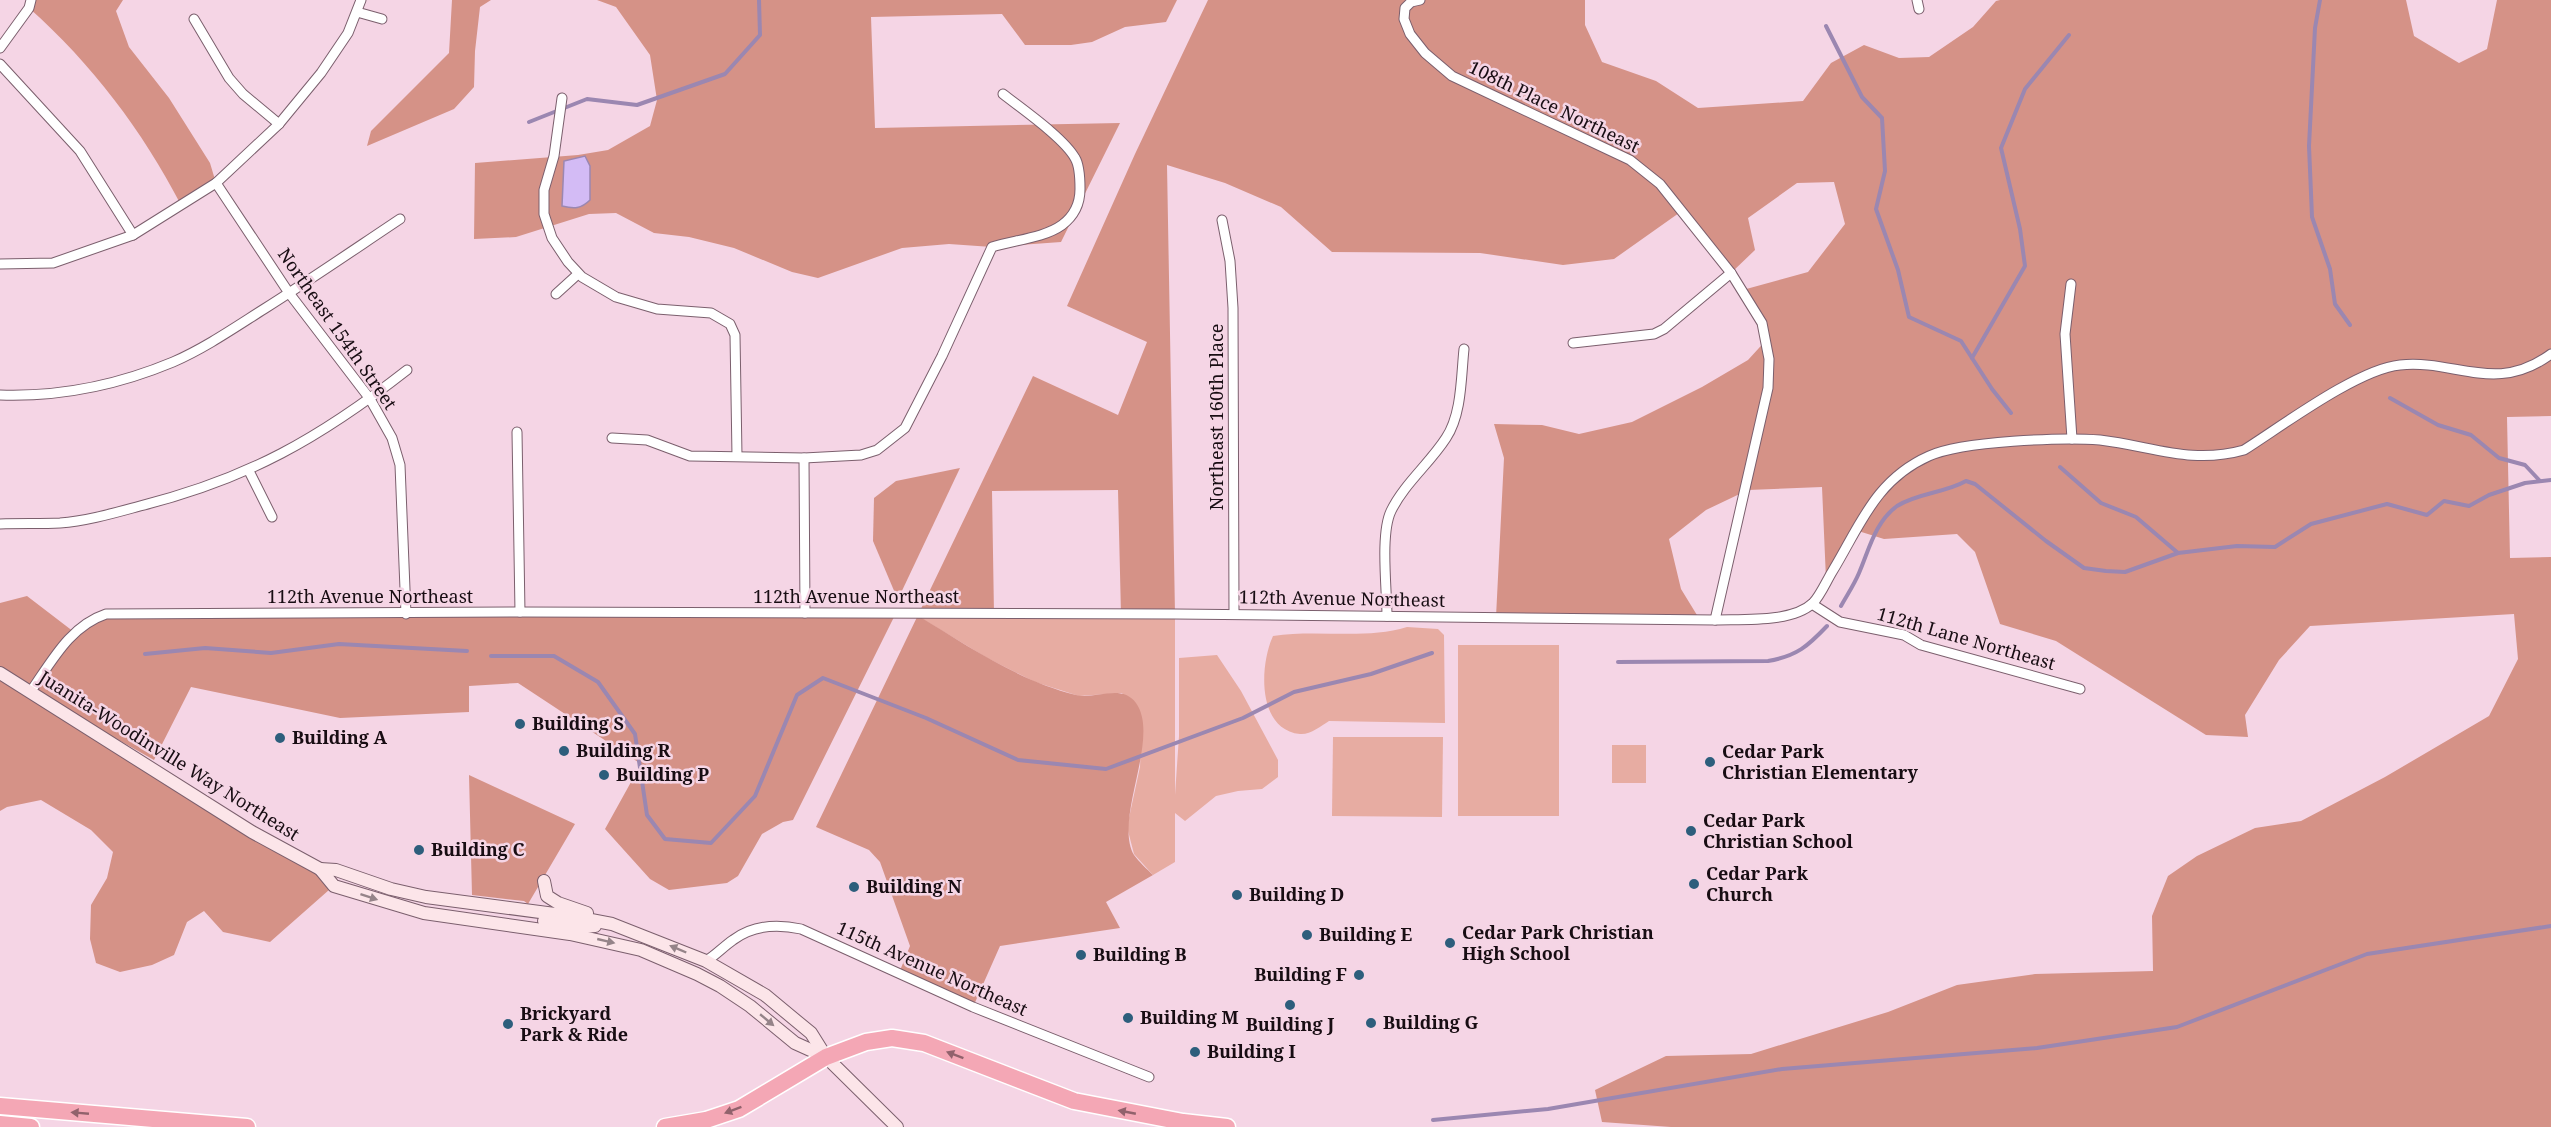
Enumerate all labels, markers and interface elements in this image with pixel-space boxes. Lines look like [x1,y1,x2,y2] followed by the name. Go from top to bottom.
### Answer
[1465,54,1644,158] street label: 108th Place Northeast
[273,243,403,414] street label: Northeast 154th Street
[1204,324,1228,510] street label: Northeast 160th Place
[267,584,473,608] street label: 112th Avenue Northeast
[753,584,959,608] street label: 112th Avenue Northeast
[1239,584,1445,612] street label: 112th Avenue Northeast
[1874,601,2058,675] street label: 112th Lane Northeast
[34,664,304,846] street label: Juanita-Woodinville Way Northeast
[532,711,624,735] place label: Building S
[513,717,527,731] marker: Building S
[292,725,388,749] place label: Building A
[273,731,287,745] marker: Building A
[576,738,671,762] place label: Building R
[1722,739,1919,784] place label: Cedar Park Christian Elementary
[557,744,571,758] marker: Building R
[1703,755,1717,769] marker: Cedar Park Christian Elementary
[616,762,710,786] place label: Building P
[597,768,611,782] marker: Building P
[1703,808,1854,853] place label: Cedar Park Christian School
[1684,824,1698,838] marker: Cedar Park Christian School
[431,837,525,861] place label: Building C
[412,843,426,857] marker: Building C
[1706,861,1809,906] place label: Cedar Park Church
[866,874,962,898] place label: Building N
[1687,877,1701,891] marker: Cedar Park Church
[847,880,861,894] marker: Building N
[1249,882,1344,906] place label: Building D
[1230,888,1244,902] marker: Building D
[360,893,378,903] one-way arrow
[833,915,1031,1021] street label: 115th Avenue Northeast
[1462,920,1654,965] place label: Cedar Park Christian High School
[1319,922,1413,946] place label: Building E
[1300,928,1314,942] marker: Building E
[1443,936,1457,950] marker: Cedar Park Christian High School
[596,937,615,946] one-way arrow
[1093,942,1187,966] place label: Building B
[668,944,686,954] one-way arrow
[1074,948,1088,962] marker: Building B
[1254,962,1347,986] place label: Building F
[1352,968,1366,982] marker: Building F
[1283,998,1297,1012] marker: Building J
[520,1001,628,1046] place label: Brickyard Park & Ride
[1140,1005,1239,1029] place label: Building M
[1383,1010,1479,1034] place label: Building G
[1121,1011,1135,1025] marker: Building M
[1246,1012,1334,1036] place label: Building J
[759,1013,774,1026] one-way arrow
[1364,1016,1378,1030] marker: Building G
[501,1017,515,1031] marker: Brickyard Park & Ride
[1207,1039,1296,1063] place label: Building I
[1188,1045,1202,1059] marker: Building I
[946,1050,964,1060] one-way arrow
[724,1106,742,1115] one-way arrow
[1118,1107,1137,1116] one-way arrow
[70,1108,89,1118] one-way arrow

